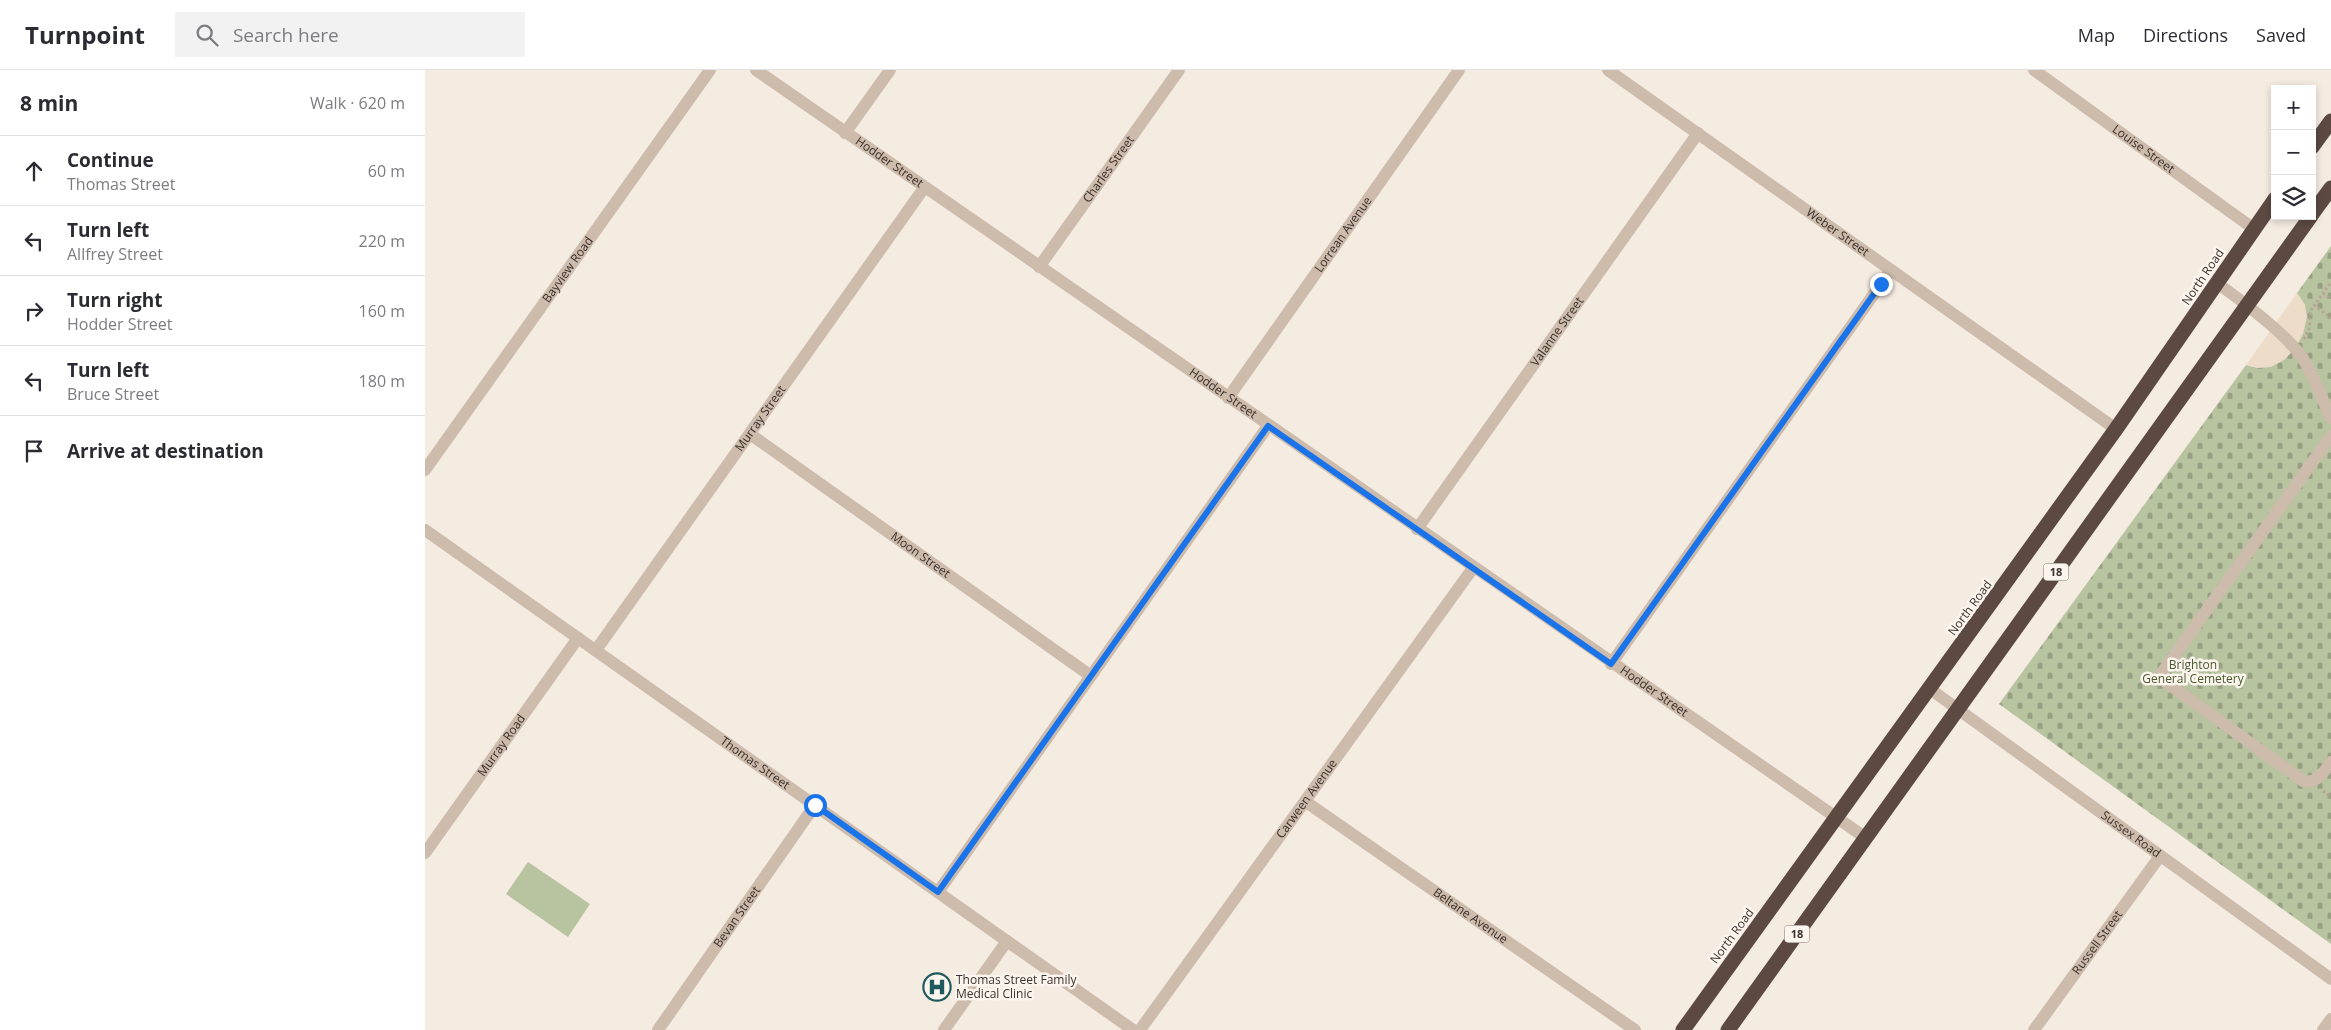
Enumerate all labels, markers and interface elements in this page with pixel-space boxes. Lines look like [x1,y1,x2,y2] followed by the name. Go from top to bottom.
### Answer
[175,12,525,57] search box
[25,18,145,51] text: Turnpoint
[193,21,221,49] icon: search
[233,22,339,48] text: Search here
[2078,23,2115,47] text: Map
[2143,23,2228,47] text: Directions
[2256,23,2306,47] text: Saved
[2271,85,2316,220] map controls
[2271,85,2316,130] button: +
[20,89,78,117] text: 8 min
[310,92,405,114] text: Walk · 620 m
[2109,120,2178,177] street label: Louise Street
[2271,130,2316,175] button: −
[852,132,927,191] street label: Hodder Street
[1078,132,1138,206] street label: Charles Street
[67,147,154,173] text: Continue
[20,157,48,185] icon: ahead
[368,160,405,182] text: 60 m
[67,173,175,195] text: Thomas Street
[2271,175,2316,220] button: layers
[1310,193,1375,275] street label: Lorrean Avenue
[1803,204,1873,260] street label: Weber Street
[67,217,149,243] text: Turn left
[20,227,48,255] icon: left
[359,230,405,252] text: 220 m
[538,233,597,306] street label: Bayview Road
[67,243,163,265] text: Allfrey Street
[2177,245,2228,308] street label: North Road
[1870,273,1893,296] route end
[67,287,162,313] text: Turn right
[1526,293,1587,370] street label: Valanne Street
[20,297,48,325] icon: right
[359,300,405,322] text: 160 m
[67,313,172,335] text: Hodder Street
[67,357,149,383] text: Turn left
[1186,363,1261,422] street label: Hodder Street
[20,367,48,395] icon: left
[359,370,405,392] text: 180 m
[731,382,789,455] street label: Murray Street
[67,383,159,405] text: Bruce Street
[20,437,48,465] icon: arrive
[67,438,264,464] text: Arrive at destination
[888,528,954,582] street label: Moon Street
[2043,564,2069,581] road number: 18
[1944,577,1995,639] street label: North Road
[2142,656,2245,687] park label: Brighton General Cemetery
[1617,661,1692,720] street label: Hodder Street
[473,711,529,780] street label: Murray Road
[717,732,793,793] street label: Thomas Street
[1272,755,1341,842] street label: Carween Avenue
[804,794,827,817] route start
[2098,806,2165,861] street label: Sussex Road
[709,882,764,951] street label: Bevan Street
[1430,884,1512,948] street label: Beltane Avenue
[1706,905,1757,967] street label: North Road
[2068,907,2126,978] street label: Russell Street
[1785,926,1809,942] road number: 18
[956,971,1077,1002] place label: Thomas Street Family Medical Clinic
[922,972,952,1002] hospital icon: Thomas Street Family Medical Clinic

